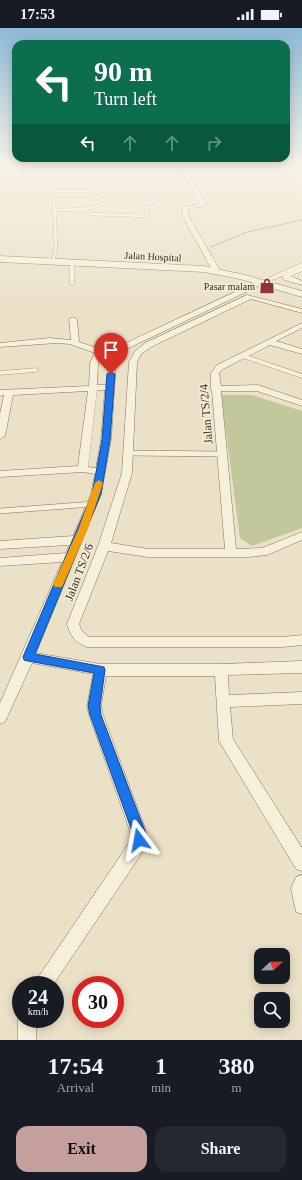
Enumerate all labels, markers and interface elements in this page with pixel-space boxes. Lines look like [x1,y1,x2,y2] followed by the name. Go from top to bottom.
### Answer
[20,6,55,22] text: 17:53
[28,56,80,108] icon: left
[94,56,152,87] text: 90 m
[94,89,157,109] text: Turn left
[77,132,99,154] icon: left
[119,132,141,154] icon: ahead
[161,132,183,154] icon: ahead
[203,132,225,154] icon: right
[124,250,182,263] street label: Jalan Hospital
[258,277,276,295] shop icon: Pasar malam
[204,281,255,292] place label: Pasar malam
[94,333,128,374] pin
[100,339,122,361] icon: arrive
[196,383,216,445] street label: Jalan TS/2/4
[62,541,96,603] street label: Jalan TS/2/6
[118,819,160,861] position arrow
[254,948,290,984] north arrow
[254,948,290,1028] map controls
[72,976,124,1028] speed limit sign: 30
[28,986,48,1008] text: 24
[254,992,290,1028] button: search
[28,1006,48,1017] text: km/h
[47,1053,103,1079] text: 17:54
[155,1053,167,1079] text: 1
[219,1053,255,1079] text: 380
[57,1080,94,1095] text: Arrival
[151,1080,171,1095] text: min
[231,1080,242,1095] text: m
[16,1126,147,1172] button: Exit
[155,1126,286,1172] button: Share

